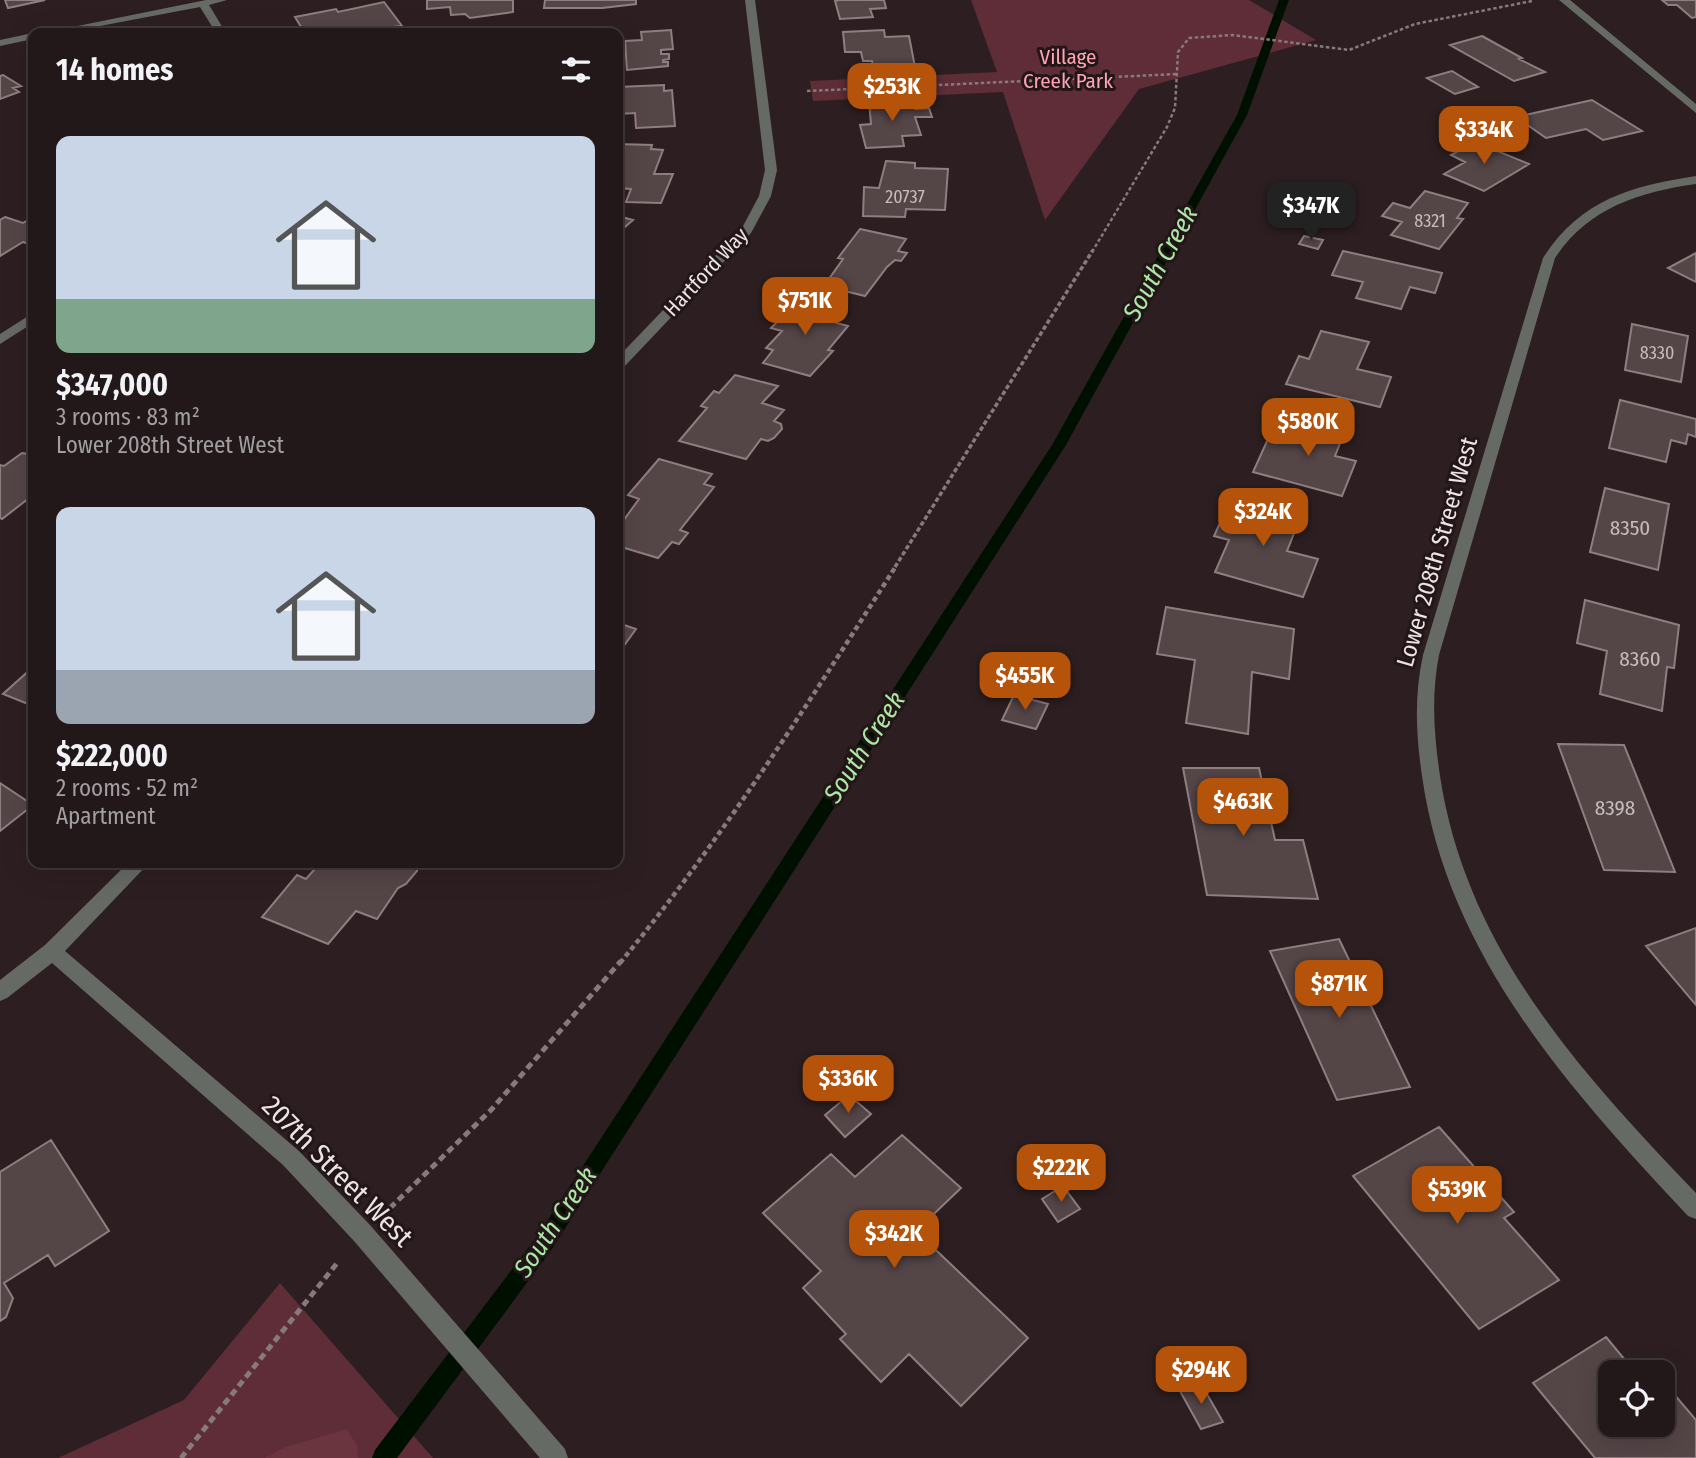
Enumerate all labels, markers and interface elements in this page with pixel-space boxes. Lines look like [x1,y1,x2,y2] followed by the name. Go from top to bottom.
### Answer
[1023,44,1113,94] park label: Village Creek Park
[557,51,595,89] icon: filters
[56,52,173,88] text: 14 homes
[843,64,941,123] pin: $253K
[863,72,921,100] text: $253K
[1435,106,1533,166] pin: $334K
[1455,115,1513,143] text: $334K
[263,182,389,308] icon: home
[1262,182,1360,242] pin: $347K
[885,186,925,208] house number: 20737
[1283,191,1339,219] text: $347K
[1116,200,1205,327] water label: South Creek
[1414,210,1446,232] house number: 8321
[658,222,754,322] street label: Hartford Way
[756,278,854,337] pin: $751K
[778,286,832,314] text: $751K
[1640,342,1674,364] house number: 8330
[56,367,168,403] text: $347,000
[1259,398,1357,458] pin: $580K
[56,403,200,431] text: 3 rooms · 83 m²
[1278,407,1338,435] text: $580K
[56,431,284,459] text: Lower 208th Street West
[1391,434,1483,670] street label: Lower 208th Street West
[1214,489,1312,548] pin: $324K
[1234,497,1292,525] text: $324K
[1610,515,1650,541] house number: 8350
[263,553,389,679] icon: home
[1619,646,1661,672] house number: 8360
[976,652,1074,712] pin: $455K
[996,661,1054,689] text: $455K
[816,686,912,810] water label: South Creek
[56,738,168,774] text: $222,000
[56,774,198,802] text: 2 rooms · 52 m²
[1194,778,1292,838] pin: $463K
[1213,787,1273,815] text: $463K
[1595,795,1635,821] house number: 8398
[56,802,156,830] text: Apartment
[1290,960,1388,1020] pin: $871K
[1311,969,1367,997] text: $871K
[799,1056,897,1115] pin: $336K
[819,1064,877,1092] text: $336K
[256,1089,420,1254] street label: 207th Street West
[1012,1144,1110,1204] pin: $222K
[1033,1153,1089,1181] text: $222K
[507,1161,604,1284] water label: South Creek
[1408,1166,1506,1226] pin: $539K
[1428,1175,1486,1203] text: $539K
[845,1210,943,1270] pin: $342K
[865,1219,923,1247] text: $342K
[1152,1346,1250,1406] pin: $294K
[1172,1355,1230,1383] text: $294K
[1598,1360,1675,1437] map controls
[1598,1360,1675,1437] button: locate

